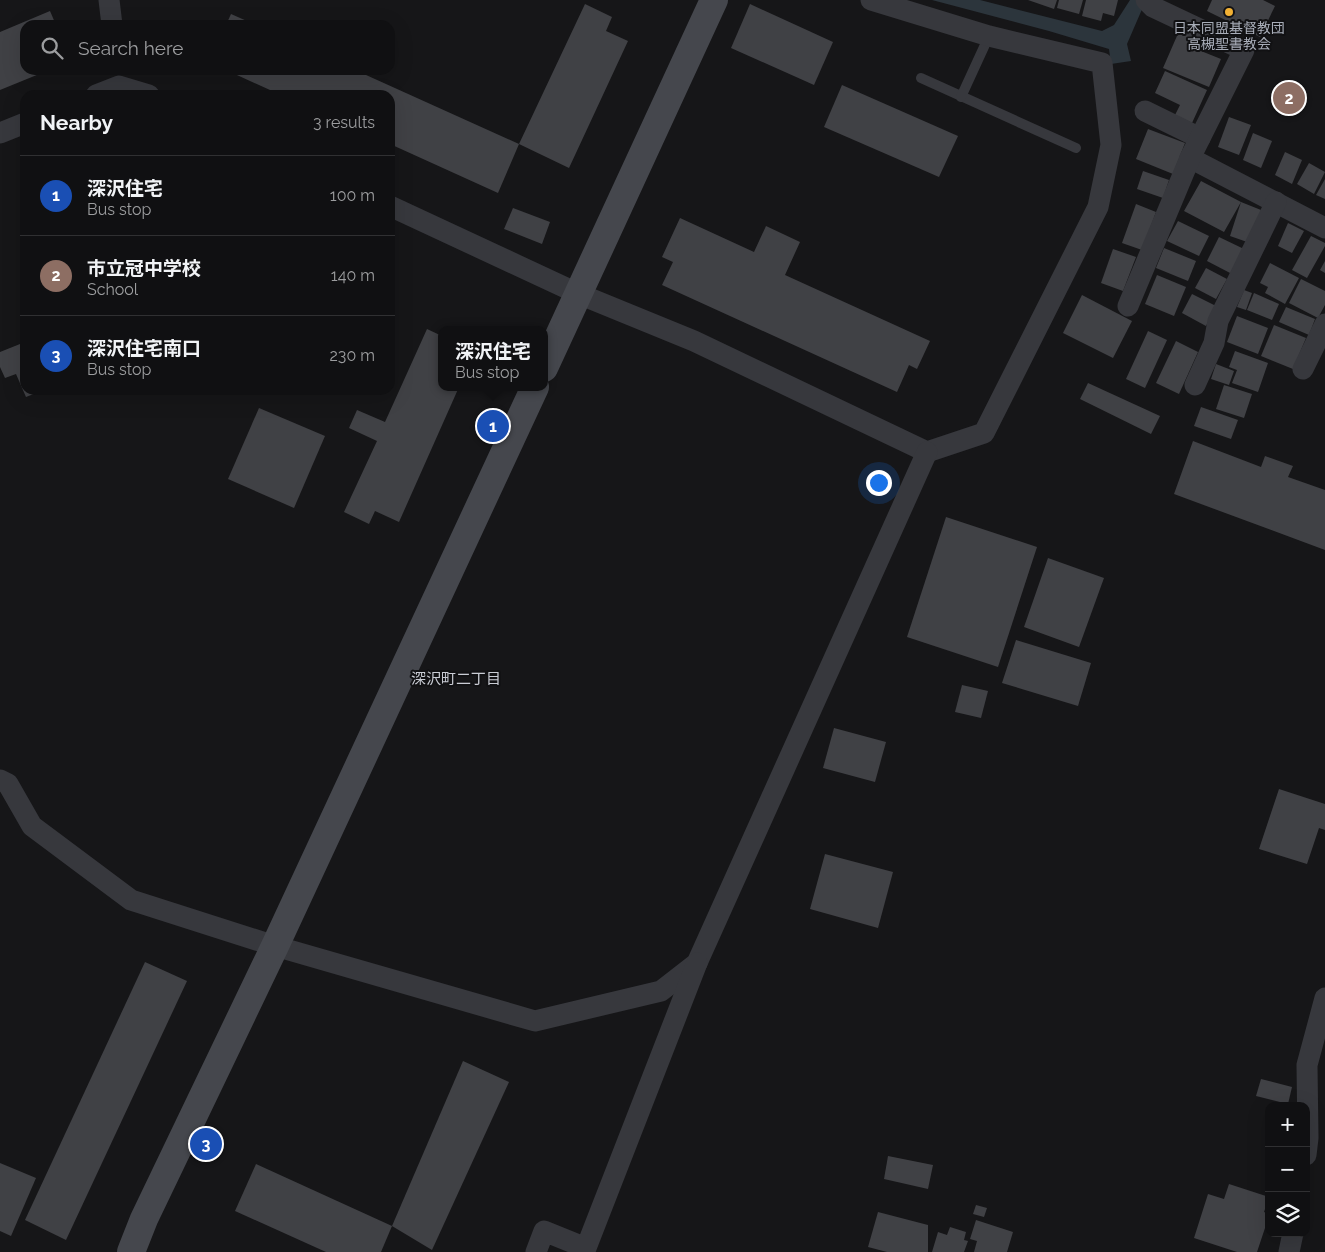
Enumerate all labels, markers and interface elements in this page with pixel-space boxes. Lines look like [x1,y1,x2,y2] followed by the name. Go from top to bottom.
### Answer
[1223,6,1235,18] marker: 日本同盟基督教団 高槻聖書教会
[20,20,395,75] search box
[1173,20,1285,52] place label: 日本同盟基督教団 高槻聖書教会
[38,34,66,62] icon: search
[78,37,184,59] text: Search here
[1273,79,1305,117] pin: 2
[40,110,113,135] text: Nearby
[313,113,375,132] text: 3 results
[87,177,163,199] text: 深沢住宅
[52,186,60,205] text: 1
[330,186,375,205] text: 100 m
[87,200,151,219] text: Bus stop
[87,257,201,279] text: 市立冠中学校
[51,266,61,285] text: 2
[331,266,375,285] text: 140 m
[87,280,138,299] text: School
[438,326,548,391] popup
[87,337,201,359] text: 深沢住宅南口
[455,340,531,362] text: 深沢住宅
[52,346,60,365] text: 3
[330,346,375,365] text: 230 m
[87,360,151,379] text: Bus stop
[455,363,519,382] text: Bus stop
[477,407,509,445] pin: 1
[866,470,892,496] your location
[411,670,501,688] district label: 深沢町二丁目
[1265,1102,1310,1237] map controls
[1265,1102,1310,1147] button: +
[190,1125,222,1163] pin: 3
[1265,1147,1310,1192] button: −
[1265,1192,1310,1237] button: layers

